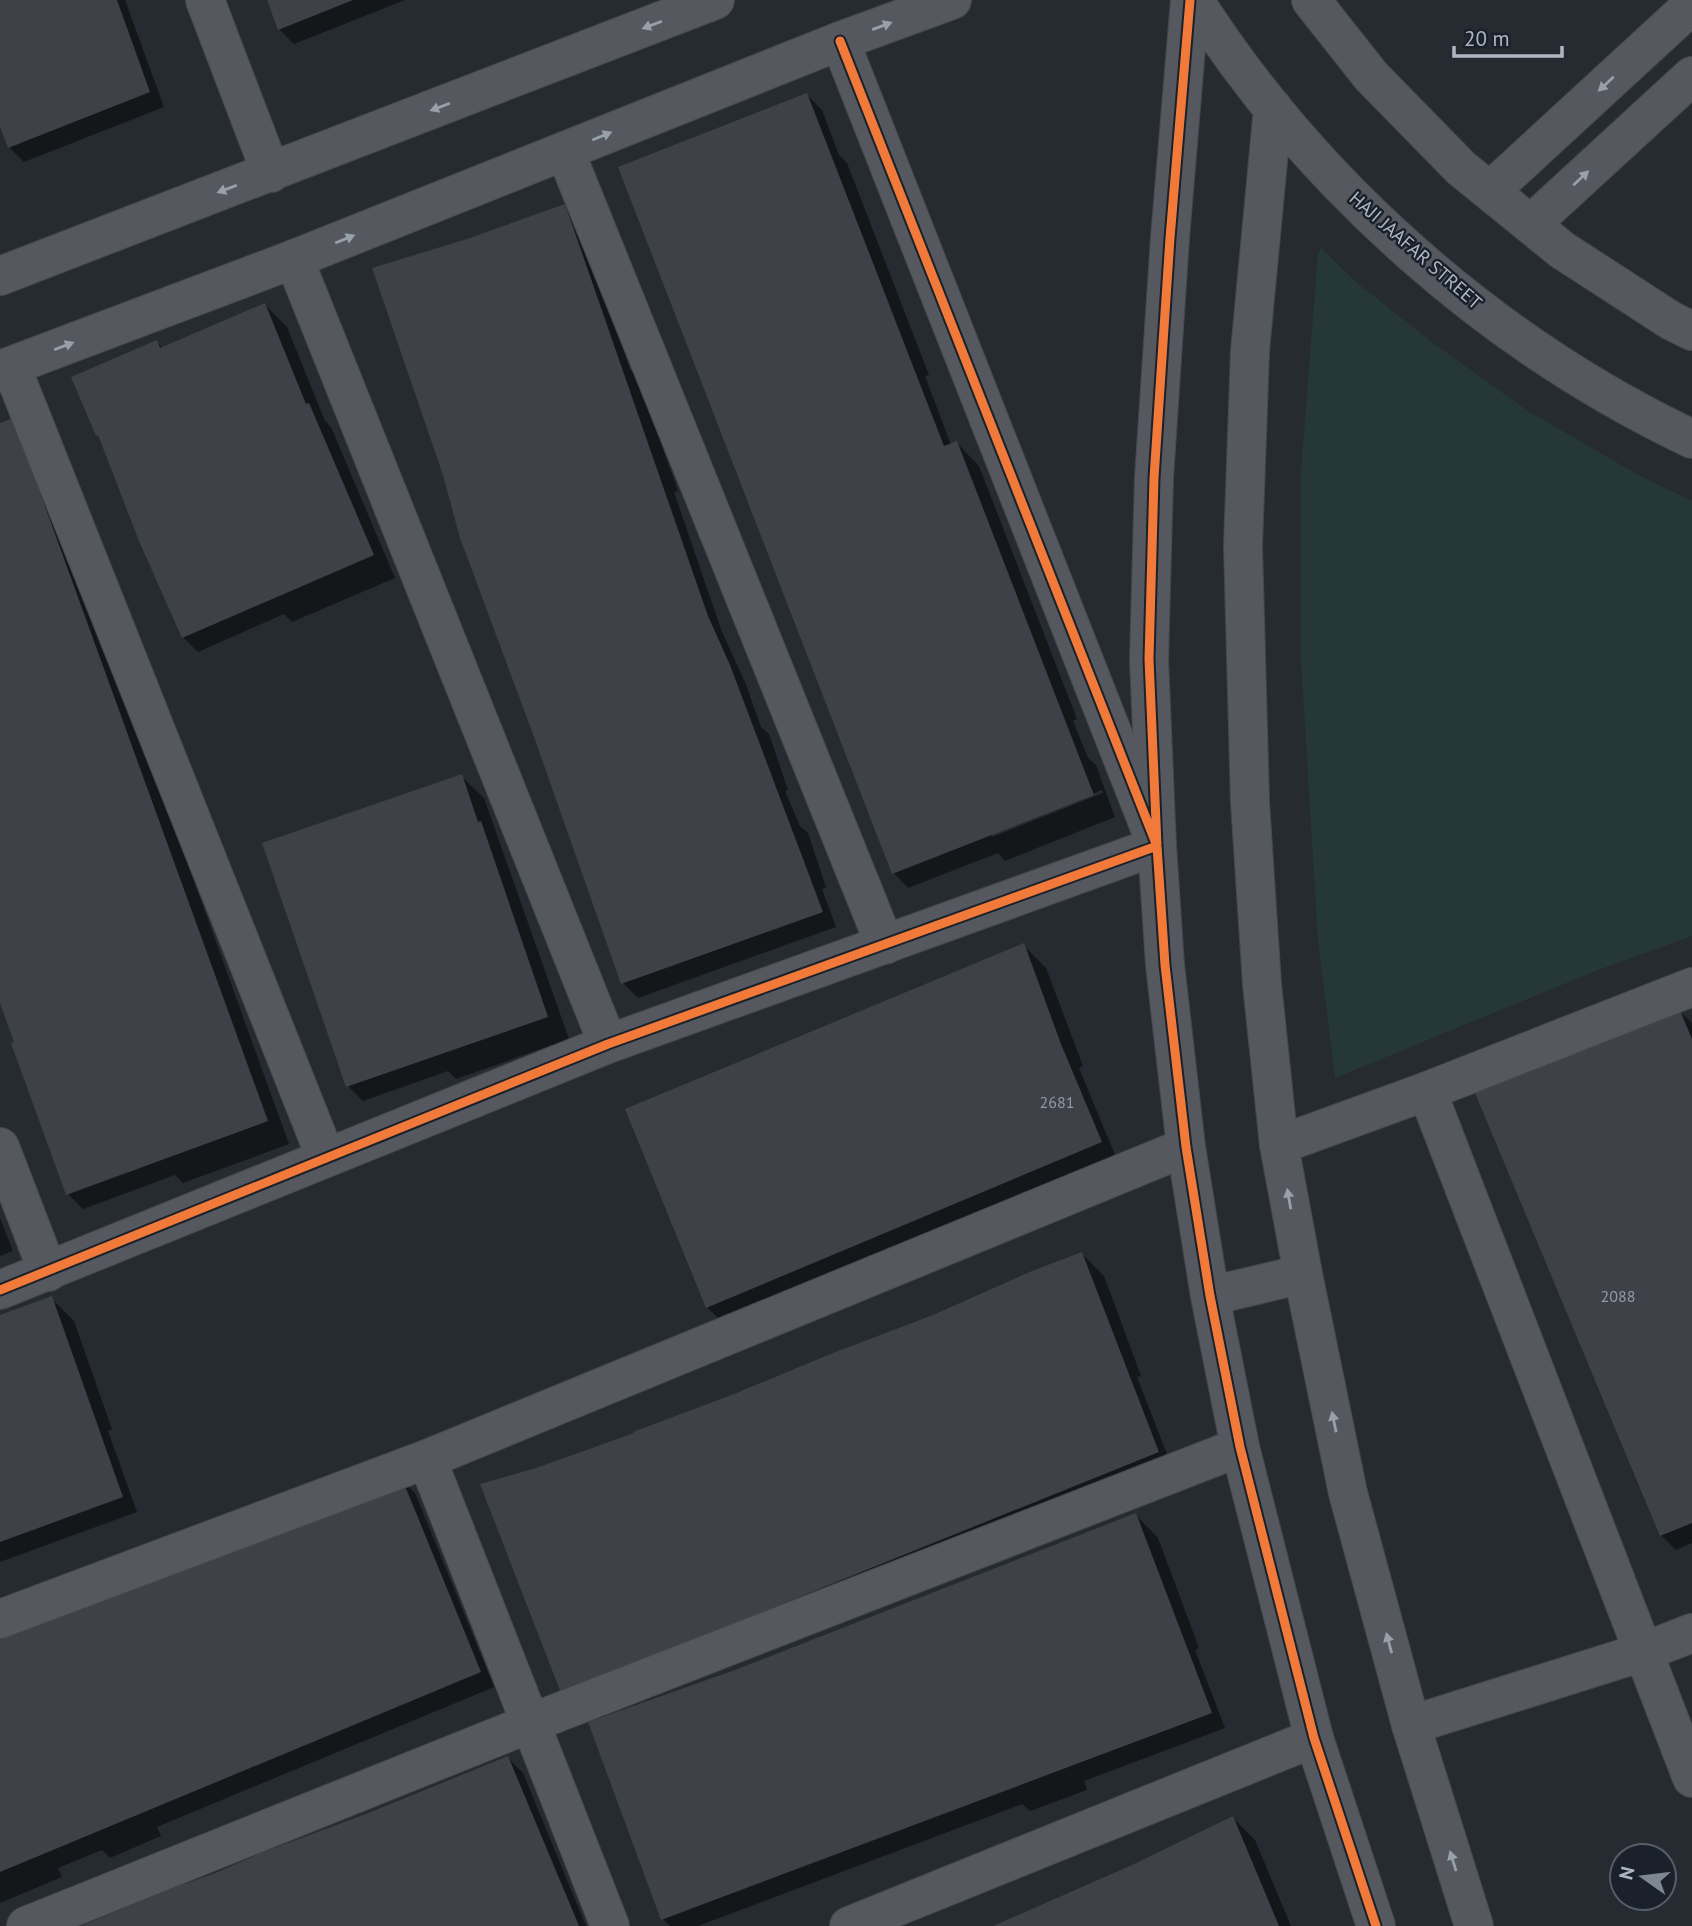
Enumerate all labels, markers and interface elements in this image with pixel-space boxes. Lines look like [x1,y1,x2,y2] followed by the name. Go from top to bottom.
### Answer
[1454,14,1562,58] scale bar
[641,19,662,30] one-way arrow
[871,20,892,31] one-way arrow
[1464,25,1510,52] text: 20 m
[1597,76,1615,92] one-way arrow
[429,102,450,113] one-way arrow
[592,131,613,142] one-way arrow
[1572,170,1590,186] one-way arrow
[217,184,238,195] one-way arrow
[1345,186,1488,314] street label: HAJI JAAFAR STREET
[335,233,356,244] one-way arrow
[53,340,74,351] one-way arrow
[1040,1092,1074,1112] house number: 2681
[1283,1188,1294,1210] one-way arrow
[1601,1286,1635,1306] house number: 2088
[1328,1411,1339,1433] one-way arrow
[1383,1632,1394,1654] one-way arrow
[1608,1842,1678,1912] north arrow
[1448,1850,1458,1871] one-way arrow
[1613,1864,1640,1882] text: N

